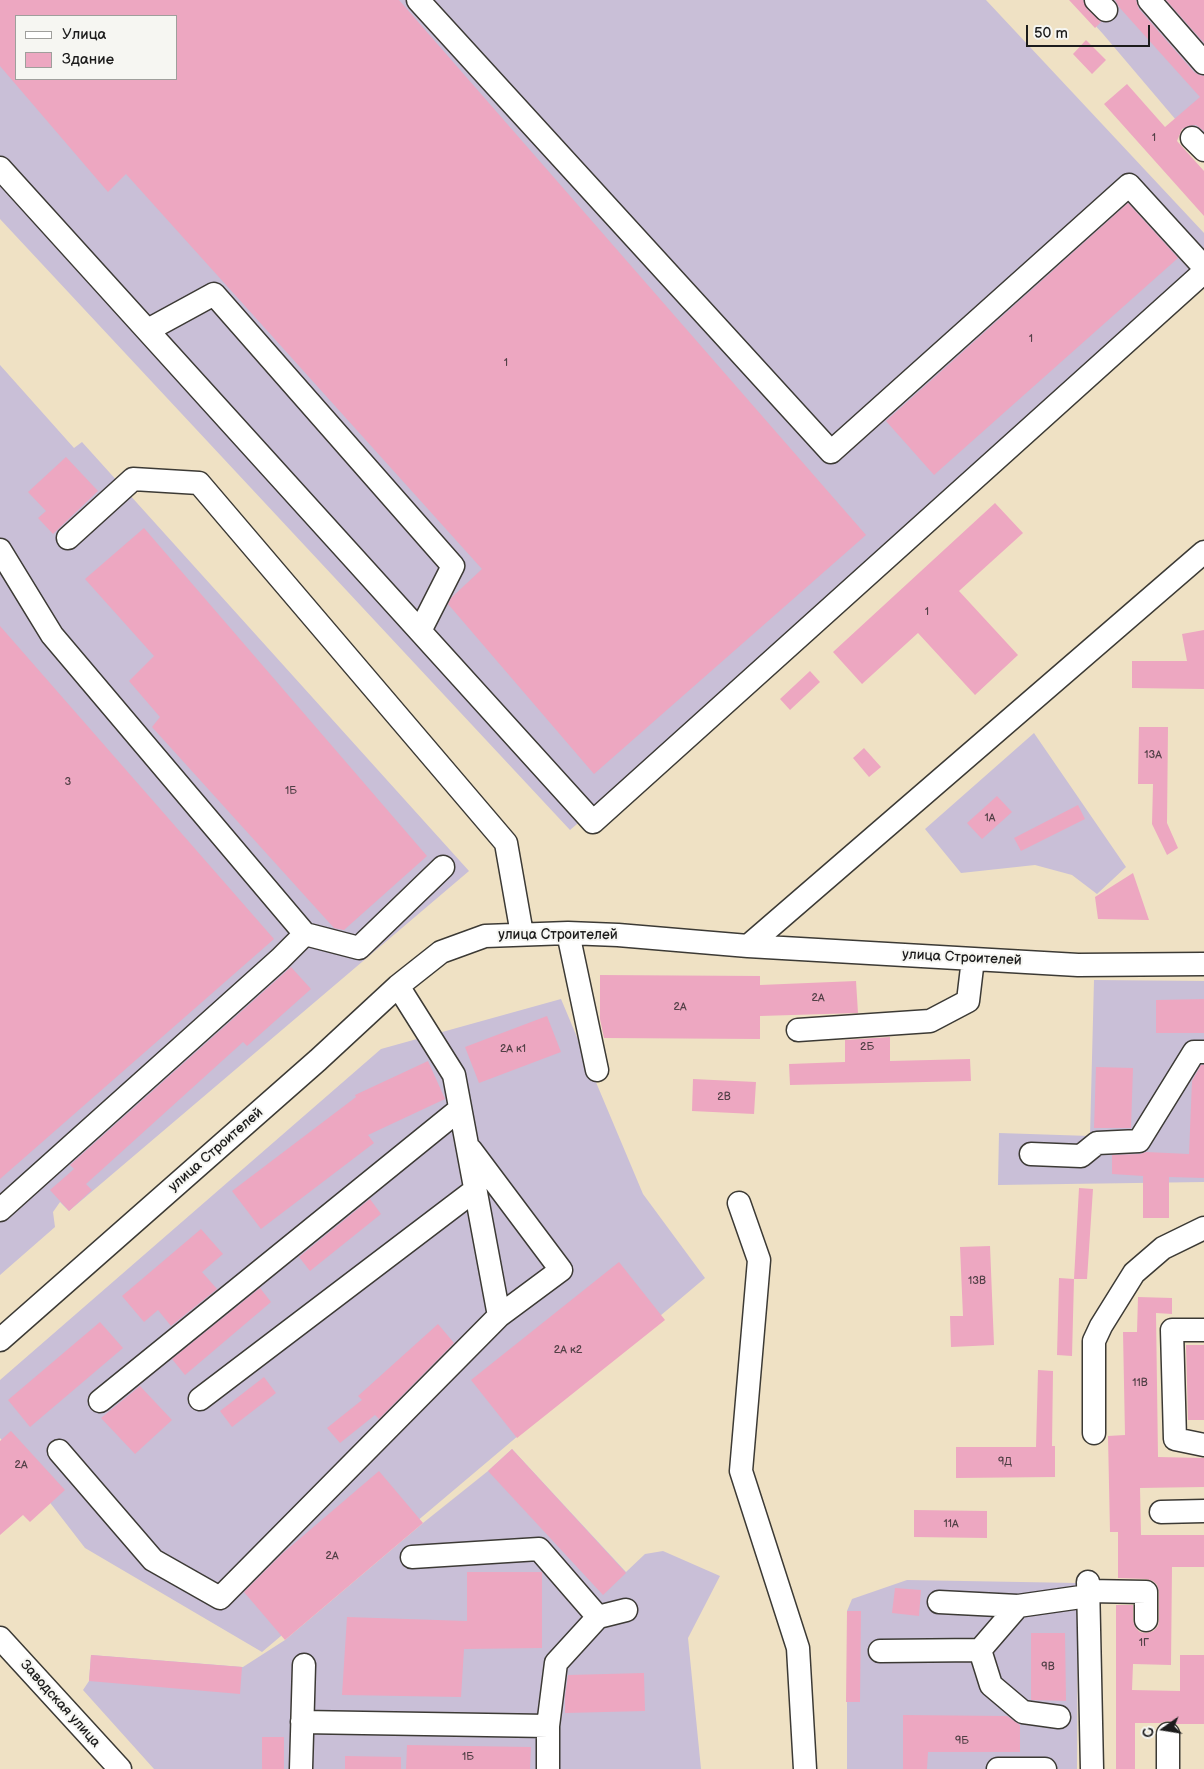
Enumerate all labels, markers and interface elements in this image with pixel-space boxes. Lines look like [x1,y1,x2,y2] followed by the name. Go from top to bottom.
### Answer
[15,15,178,80] legend
[1029,15,1153,47] scale bar
[1034,24,1068,43] text: 50 m
[62,25,106,44] text: Улица
[62,50,114,69] text: Здание
[1152,131,1156,145] house number: 1
[1029,332,1033,346] house number: 1
[504,356,508,370] house number: 1
[925,605,929,619] house number: 1
[1144,748,1162,762] house number: 13А
[65,775,71,789] house number: 3
[285,784,297,798] house number: 1Б
[985,811,995,825] house number: 1А
[498,927,618,943] street label: улица Строителей
[902,946,1022,970] street label: улица Строителей
[811,991,825,1005] house number: 2А
[673,1000,687,1014] house number: 2А
[860,1040,874,1054] house number: 2Б
[500,1042,526,1056] house number: 2А к1
[717,1090,731,1104] house number: 2В
[165,1104,267,1196] street label: улица Строителей
[968,1274,986,1288] house number: 13В
[554,1343,582,1357] house number: 2А к2
[1132,1376,1148,1390] house number: 11В
[998,1455,1012,1469] house number: 9Д
[14,1458,28,1472] house number: 2А
[943,1517,959,1531] house number: 11А
[325,1549,339,1563] house number: 2А
[1139,1636,1149,1650] house number: 1Г
[16,1657,104,1751] street label: Заводская улица
[1041,1660,1055,1674] house number: 9В
[1139,1704,1189,1754] north arrow
[1140,1726,1158,1739] text: С
[955,1734,969,1748] house number: 9Б
[462,1750,474,1764] house number: 1Б

